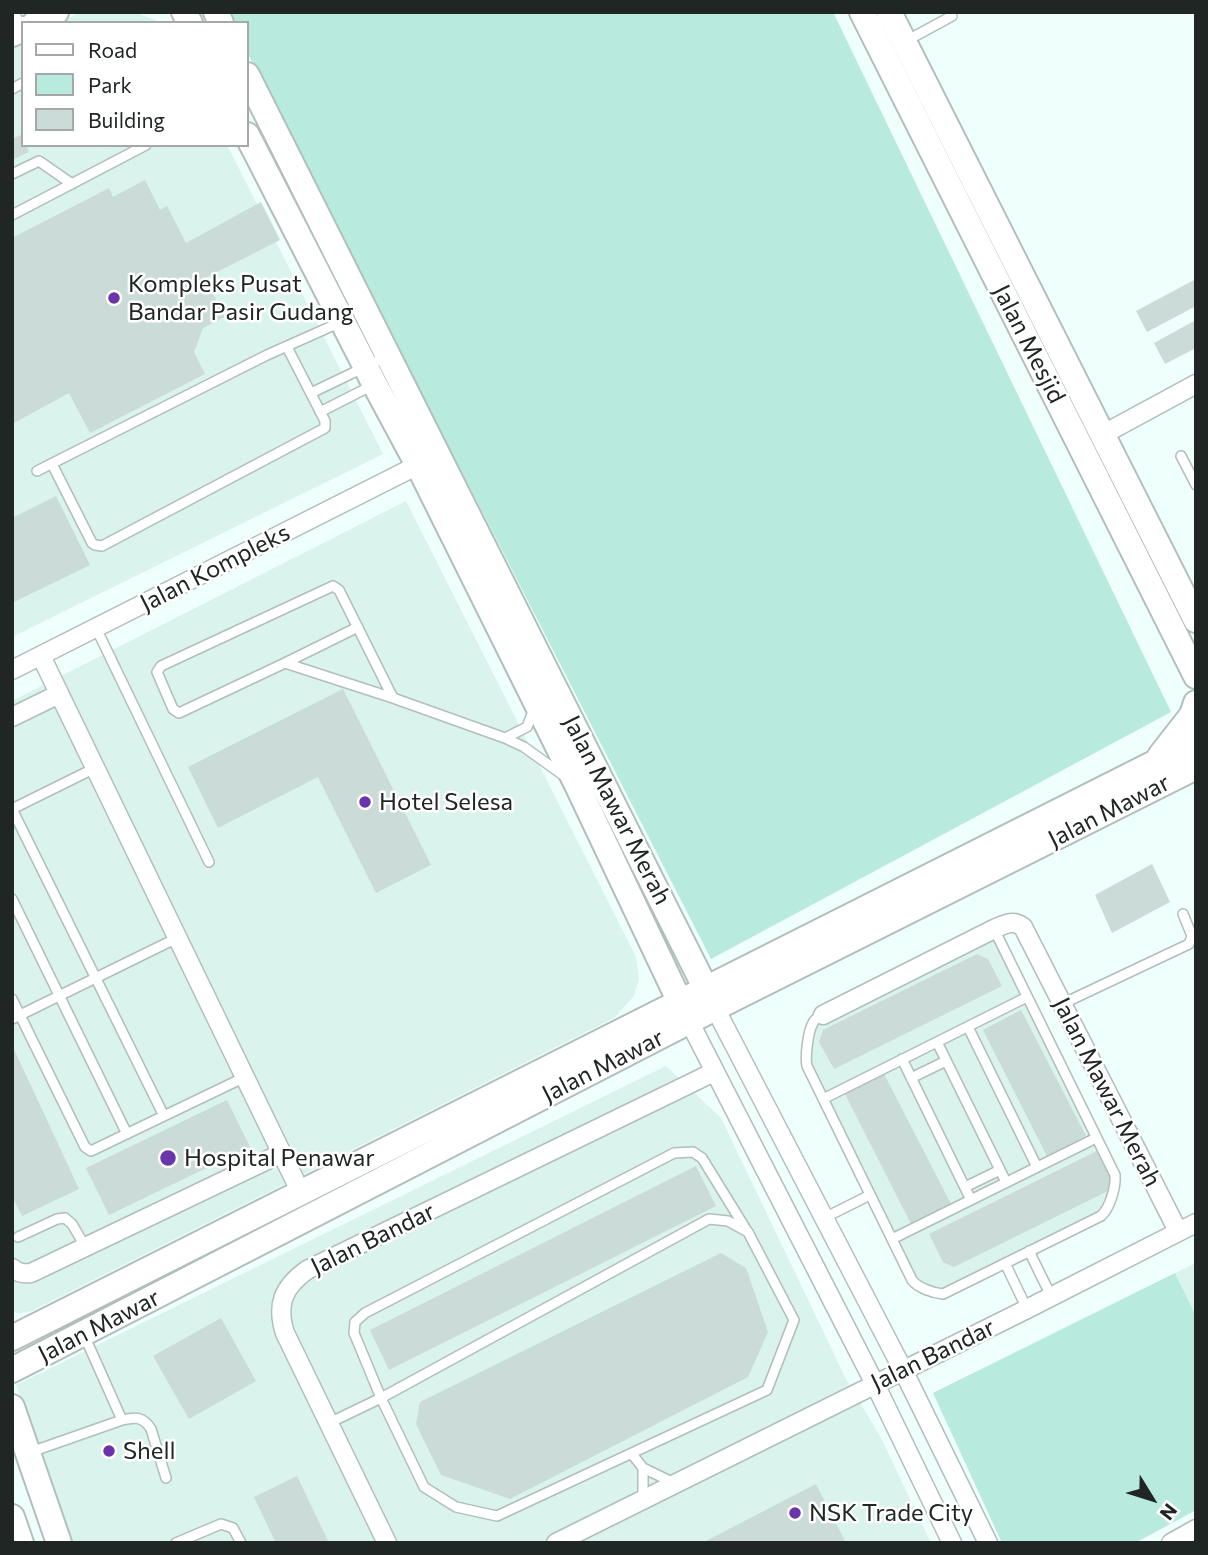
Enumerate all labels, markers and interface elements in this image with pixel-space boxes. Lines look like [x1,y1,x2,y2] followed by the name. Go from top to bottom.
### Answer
[21,21,248,147] legend
[88,37,137,62] text: Road
[88,72,132,97] text: Park
[88,107,165,132] text: Building
[128,270,353,326] place label: Kompleks Pusat Bandar Pasir Gudang
[987,280,1071,408] street label: Jalan Mesjid
[106,290,122,306] marker: Kompleks Pusat Bandar Pasir Gudang
[135,518,295,618] street label: Jalan Kompleks
[557,711,677,909] street label: Jalan Mawar Merah
[1043,768,1175,854] street label: Jalan Mawar
[379,788,513,816] place label: Hotel Selesa
[357,794,373,810] marker: Hotel Selesa
[1047,993,1167,1191] street label: Jalan Mawar Merah
[537,1023,669,1109] street label: Jalan Mawar
[184,1144,375,1172] place label: Hospital Penawar
[158,1148,178,1168] marker: Hospital Penawar
[306,1197,440,1281] street label: Jalan Bandar
[33,1283,165,1369] street label: Jalan Mawar
[866,1313,1000,1397] street label: Jalan Bandar
[123,1437,176,1465] place label: Shell
[101,1443,117,1459] marker: Shell
[1117,1464,1187,1534] north arrow
[809,1499,973,1527] place label: NSK Trade City
[1155,1500,1182,1525] text: N
[787,1505,803,1521] marker: NSK Trade City

